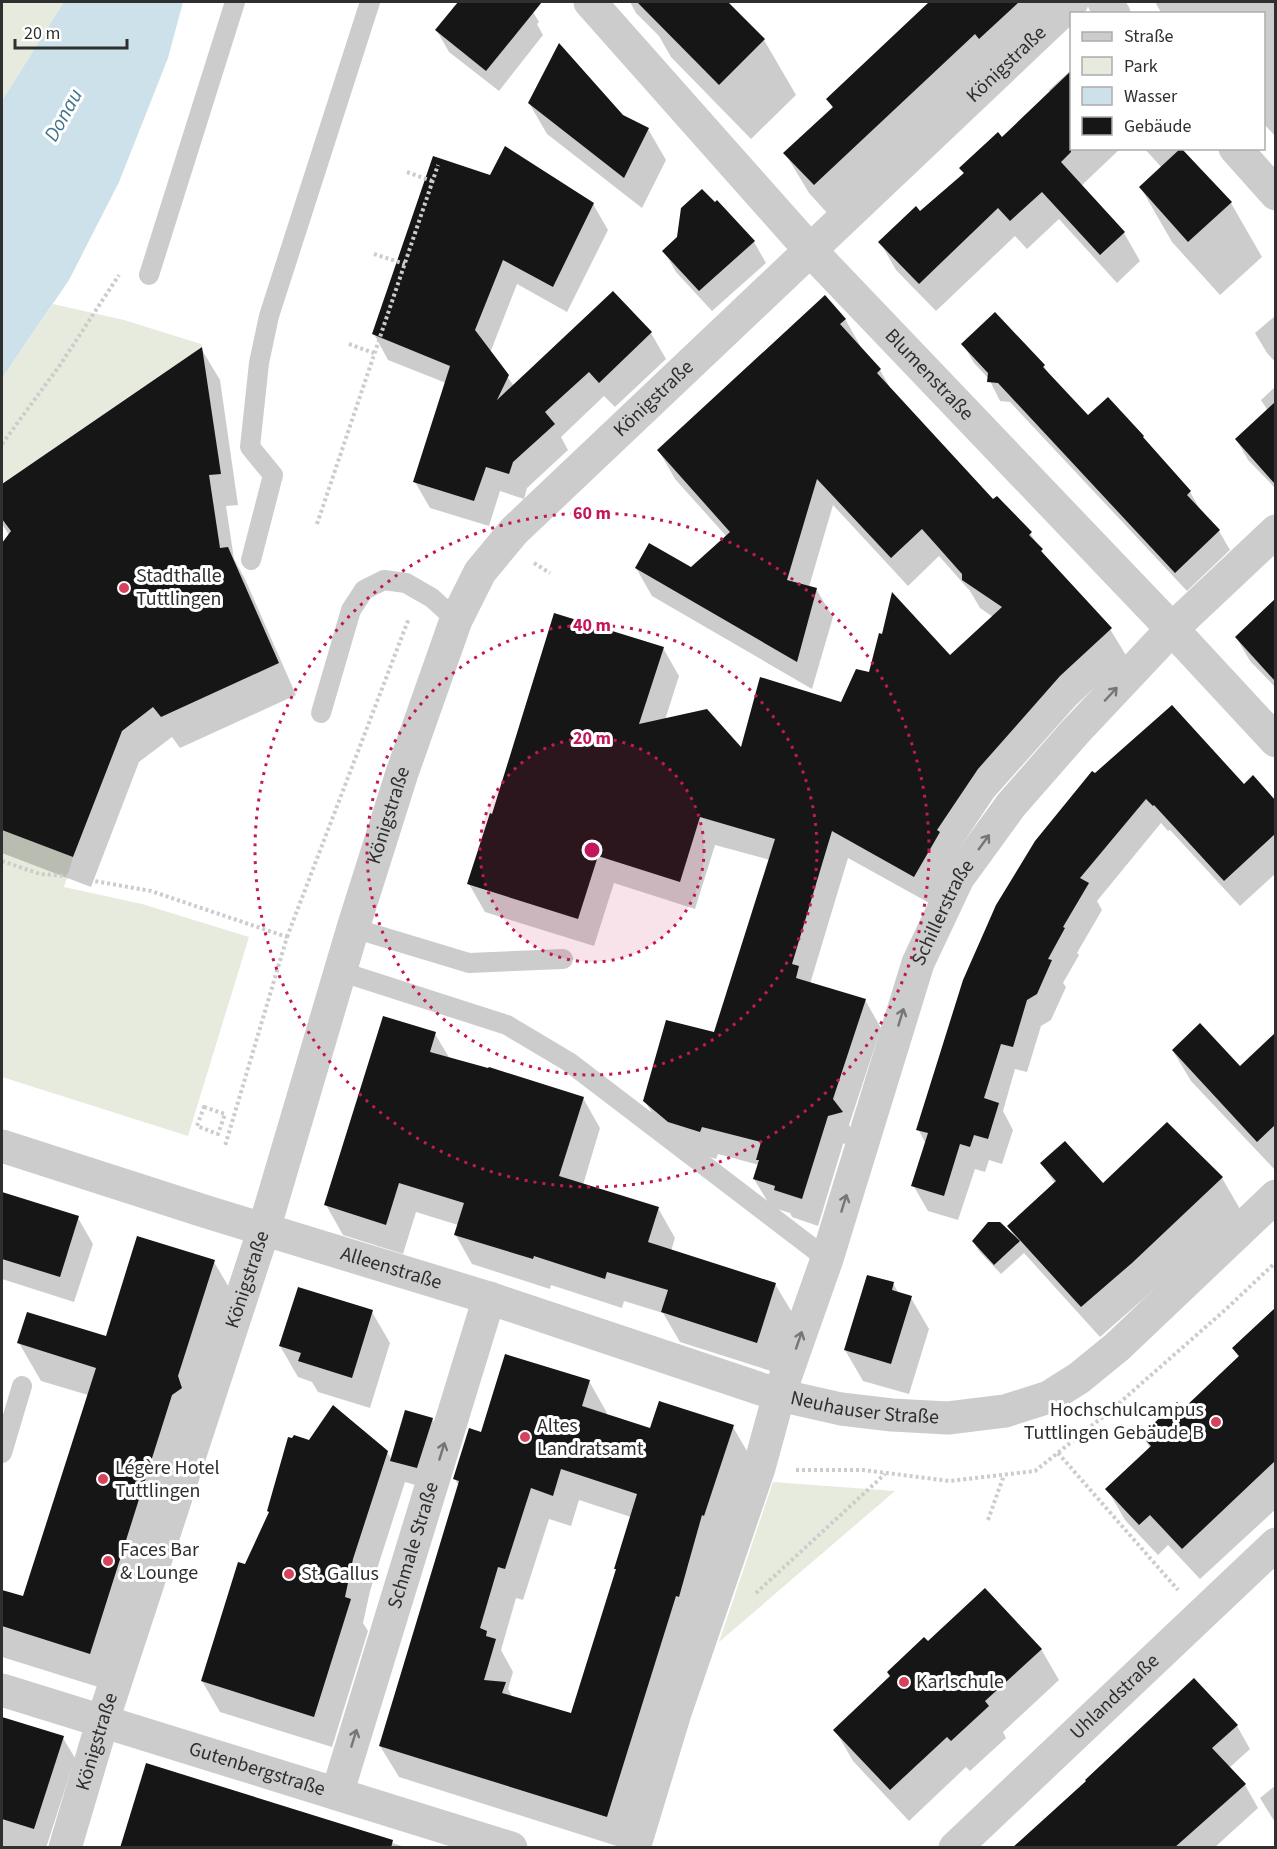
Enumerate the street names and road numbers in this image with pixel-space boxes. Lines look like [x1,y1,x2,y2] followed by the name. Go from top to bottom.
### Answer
[960,19,1053,109] street label: Königstraße
[878,322,980,427] street label: Blumenstraße
[607,354,700,444] street label: Königstraße
[360,763,417,868] street label: Königstraße
[905,854,981,970] street label: Schillerstraße
[218,1227,276,1332] street label: Königstraße
[337,1240,445,1297] street label: Alleenstraße
[788,1384,940,1432] street label: Neuhauser Straße
[381,1478,446,1612] street label: Schmale Straße
[1064,1647,1166,1746] street label: Uhlandstraße
[69,1689,125,1794] street label: Königstraße
[185,1735,329,1803] street label: Gutenbergstraße

